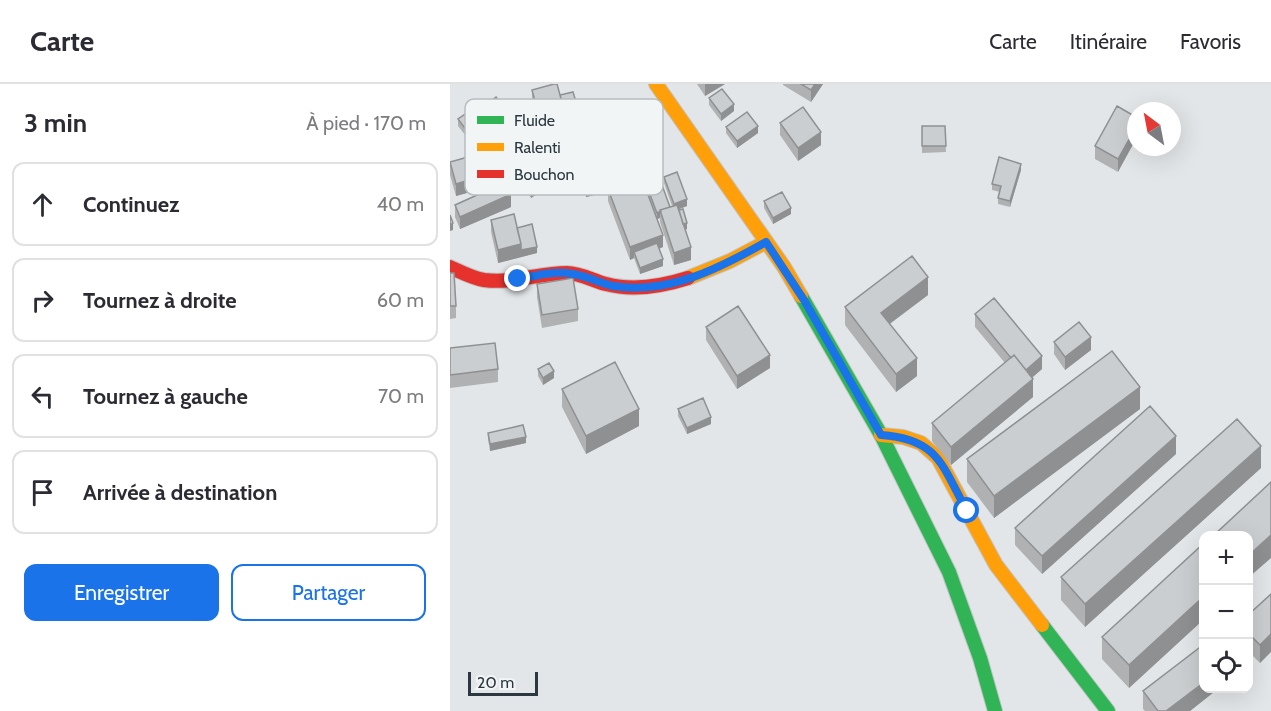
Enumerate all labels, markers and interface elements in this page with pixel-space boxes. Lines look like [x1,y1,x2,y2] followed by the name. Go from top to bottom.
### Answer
[30,24,94,58] text: Carte
[989,29,1037,54] text: Carte
[1070,29,1147,54] text: Itinéraire
[1180,29,1241,54] text: Favoris
[465,99,663,195] legend
[1127,102,1181,156] north arrow
[24,107,87,139] text: 3 min
[306,111,426,135] text: À pied · 170 m
[514,111,555,130] text: Fluide
[514,138,561,157] text: Ralenti
[514,165,574,184] text: Bouchon
[26,188,59,221] icon: ahead
[83,191,180,218] text: Continuez
[376,192,424,216] text: 40 m
[504,265,530,291] route end
[26,284,59,317] icon: right
[83,287,237,314] text: Tournez à droite
[377,288,424,312] text: 60 m
[26,380,59,413] icon: left
[83,383,248,410] text: Tournez à gauche
[378,384,424,408] text: 70 m
[26,476,59,509] icon: arrive
[83,479,277,506] text: Arrivée à destination
[953,497,979,523] route start
[1199,531,1253,693] map controls
[1199,531,1253,585] button: +
[24,564,219,621] button: Enregistrer
[231,564,426,621] button: Partager
[1199,585,1253,639] button: −
[1199,639,1253,693] button: locate
[468,669,538,696] scale bar
[477,673,514,692] text: 20 m

